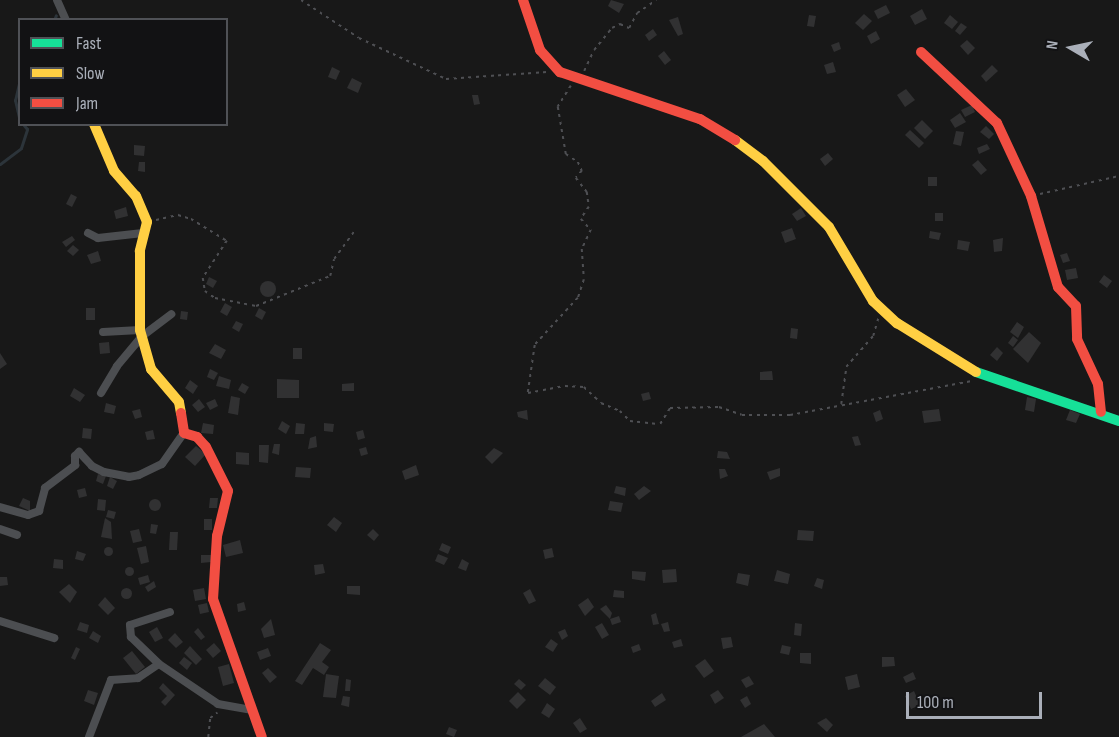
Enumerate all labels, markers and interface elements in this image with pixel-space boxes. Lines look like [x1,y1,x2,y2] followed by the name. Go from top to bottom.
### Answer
[18,18,228,126] legend
[1041,18,1101,78] north arrow
[76,33,101,54] text: Fast
[1043,39,1063,51] text: N
[76,63,105,84] text: Slow
[76,93,98,114] text: Jam
[909,680,1046,718] scale bar
[917,692,954,713] text: 100 m

